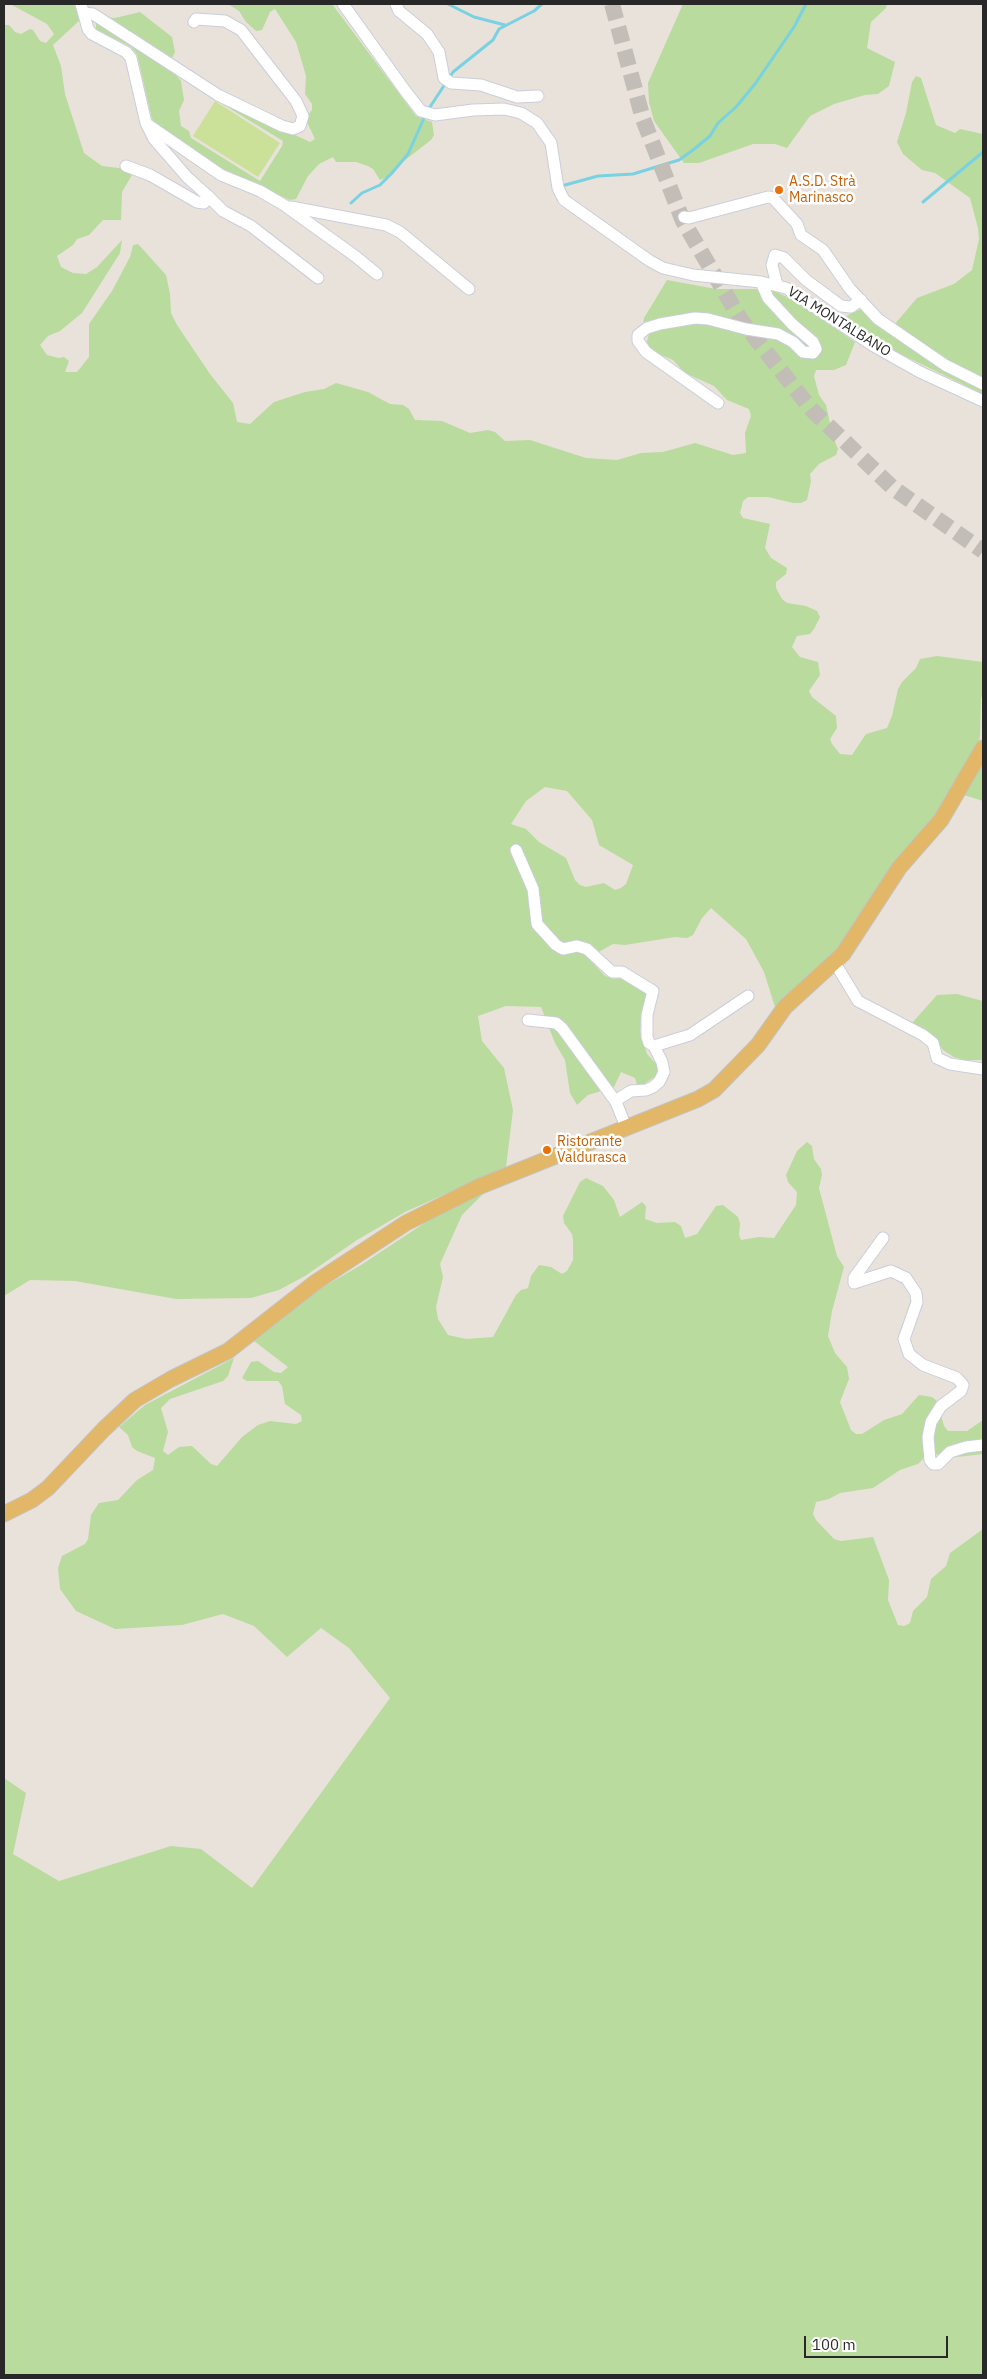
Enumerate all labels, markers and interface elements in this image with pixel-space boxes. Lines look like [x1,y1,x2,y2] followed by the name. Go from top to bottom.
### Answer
[789,174,856,206] place label: A.S.D. Strà Marinasco
[773,184,785,196] marker: A.S.D. Strà Marinasco
[784,283,894,361] street label: VIA MONTALBANO
[557,1134,626,1166] place label: Ristorante Valdurasca
[541,1144,553,1156] marker: Ristorante Valdurasca
[807,2326,951,2358] scale bar
[812,2335,856,2354] text: 100 m

